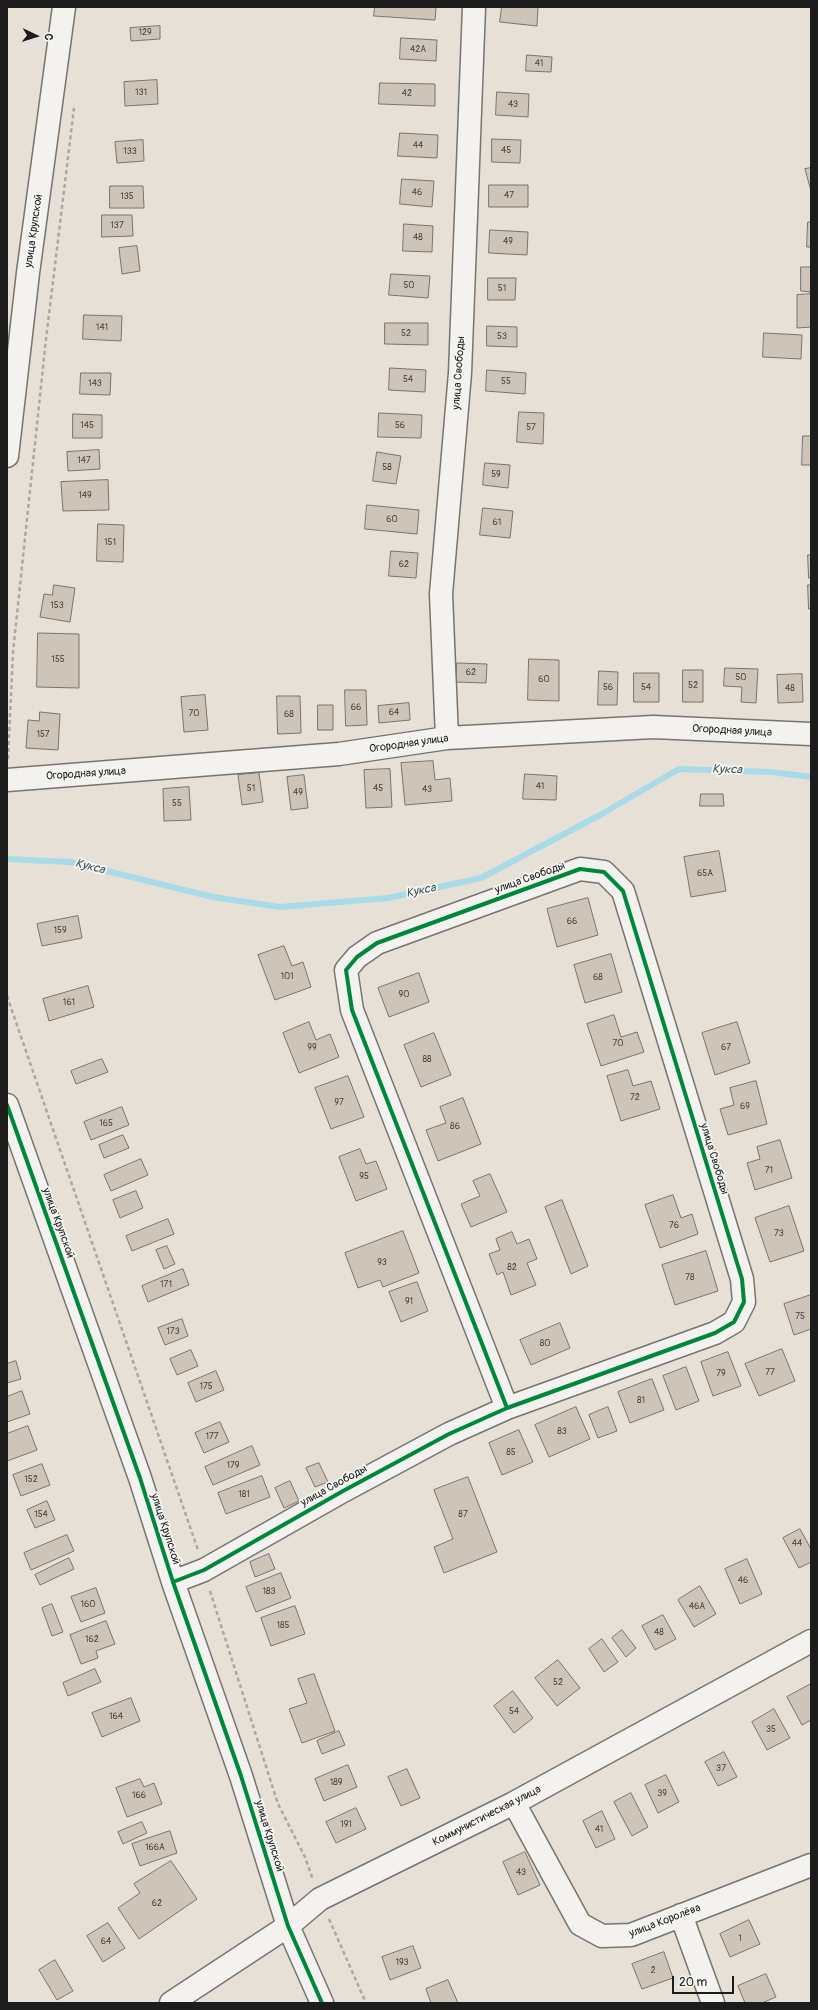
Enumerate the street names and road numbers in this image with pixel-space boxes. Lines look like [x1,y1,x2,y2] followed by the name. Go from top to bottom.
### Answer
[22,193,46,269] street label: улица Крупской
[450,336,468,410] street label: улица Свободы
[692,722,772,740] street label: Огородная улица
[369,732,449,756] street label: Огородная улица
[46,765,126,783] street label: Огородная улица
[493,859,567,897] street label: улица Свободы
[697,1122,731,1196] street label: улица Свободы
[39,1186,77,1260] street label: улица Крупской
[299,1462,369,1510] street label: улица Свободы
[147,1492,183,1566] street label: улица Крупской
[431,1783,543,1849] street label: Коммунистическая улица
[252,1799,286,1873] street label: улица Крупской
[627,1901,703,1941] street label: улица Королёва

